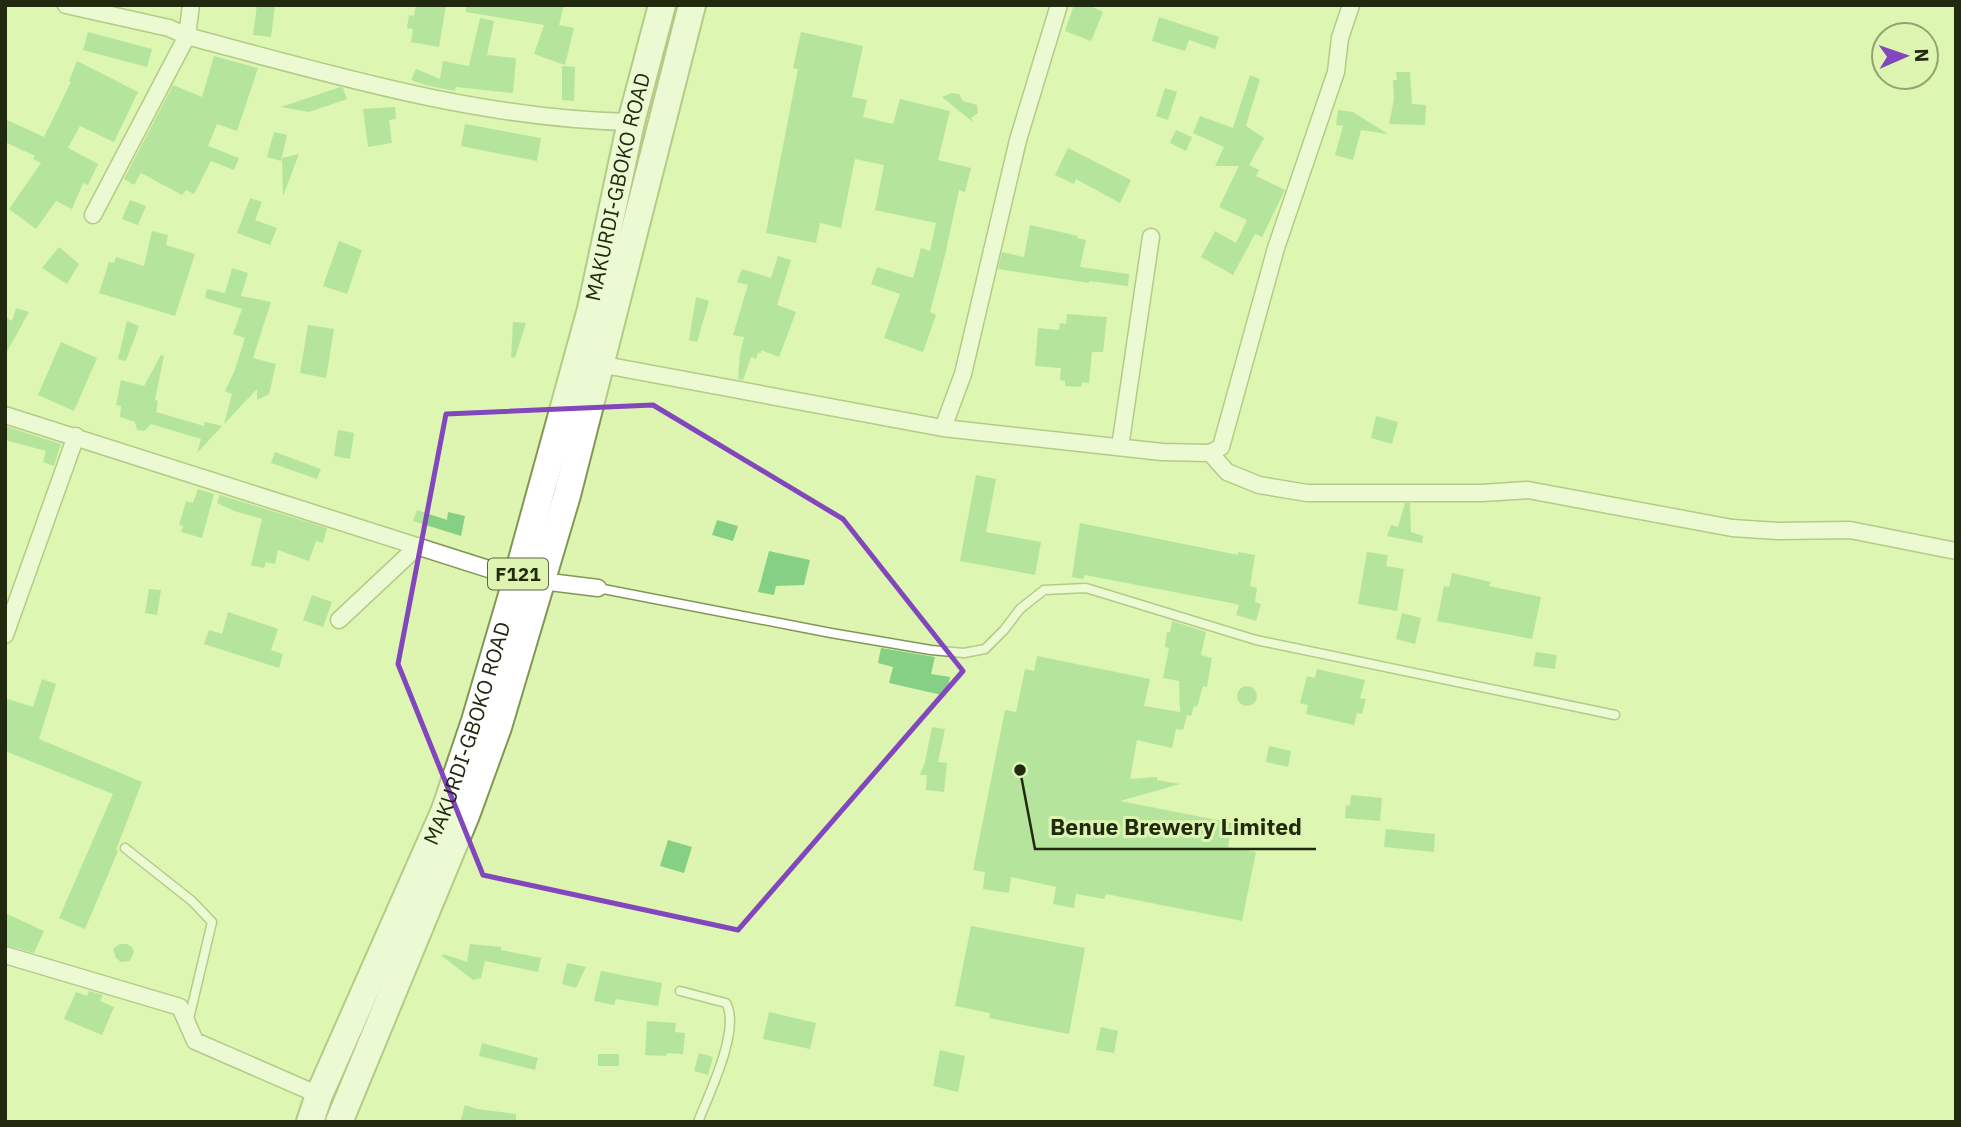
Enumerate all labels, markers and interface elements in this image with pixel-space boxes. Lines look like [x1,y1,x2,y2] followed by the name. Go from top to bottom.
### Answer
[1870,21,1940,91] north arrow
[1910,48,1934,63] text: N
[578,69,656,304] street label: MAKURDI-GBOKO ROAD
[488,558,548,590] road number: F121
[416,618,516,849] street label: MAKURDI-GBOKO ROAD
[1035,805,1316,849] callout: Benue Brewery Limited
[1050,811,1302,841] text: Benue Brewery Limited

